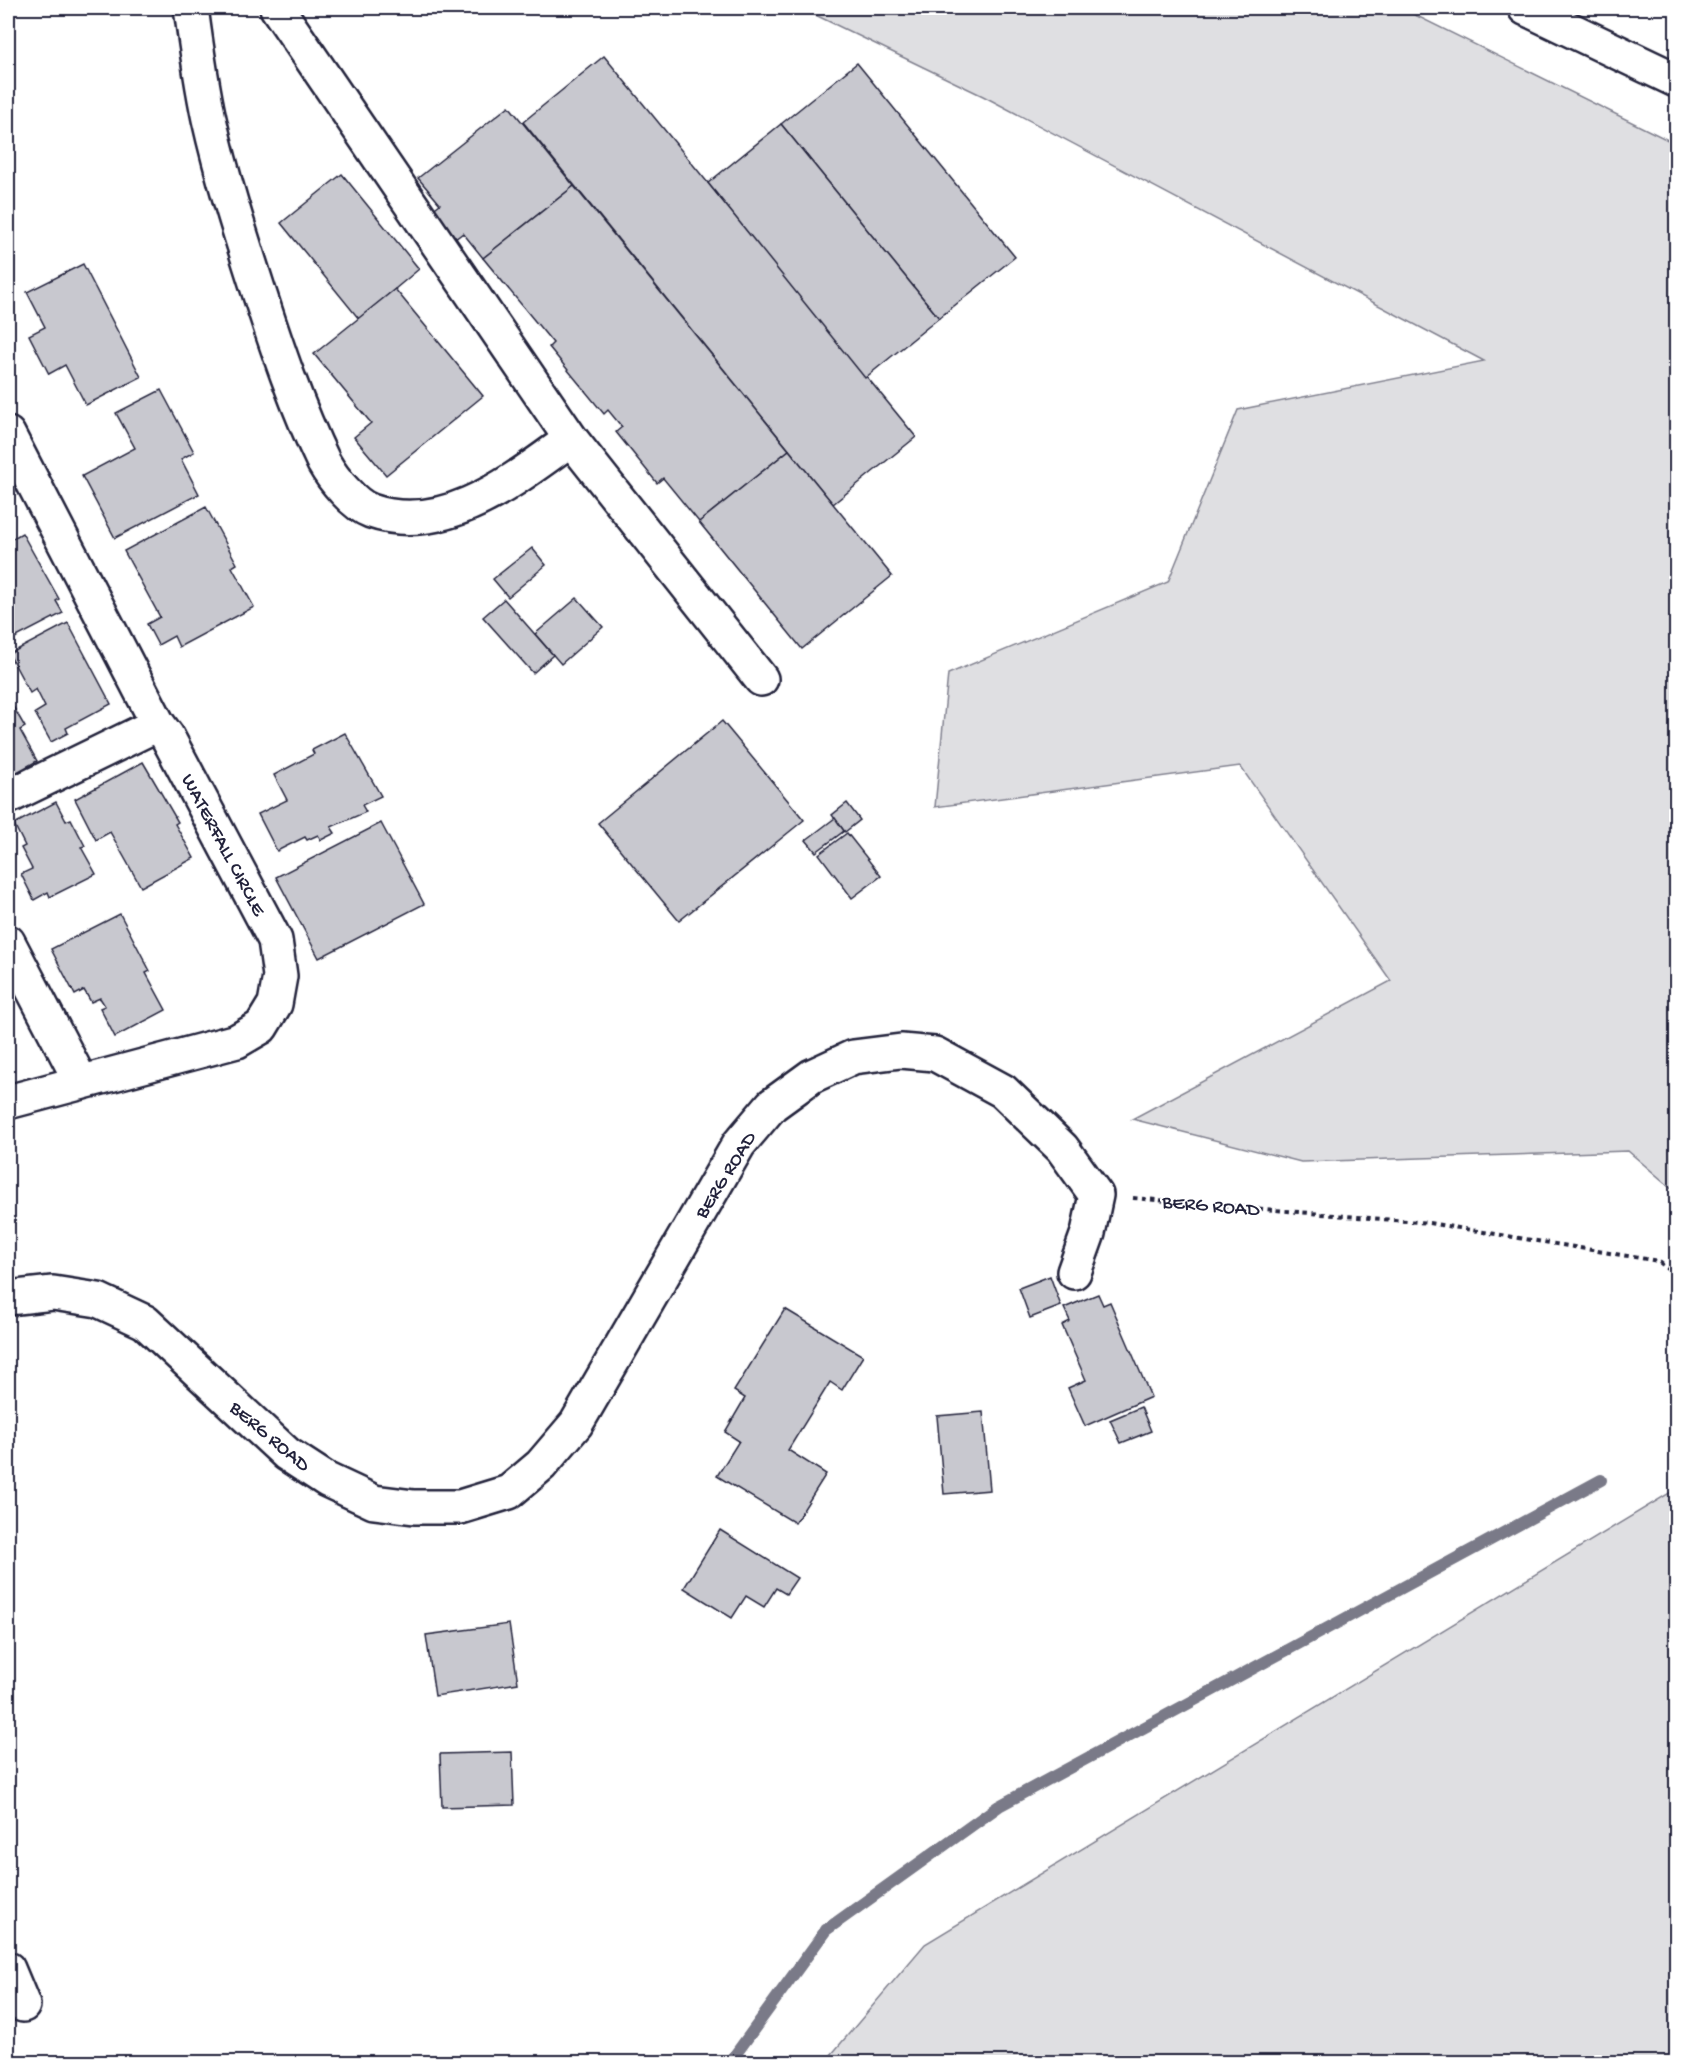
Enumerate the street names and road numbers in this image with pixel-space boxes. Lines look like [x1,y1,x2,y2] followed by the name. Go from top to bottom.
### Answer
[175,771,270,922] street label: WATERFALL CIRCLE
[691,1127,763,1224] street label: BERG ROAD
[1160,1192,1261,1223] street label: BERG ROAD
[223,1397,314,1479] street label: BERG ROAD

